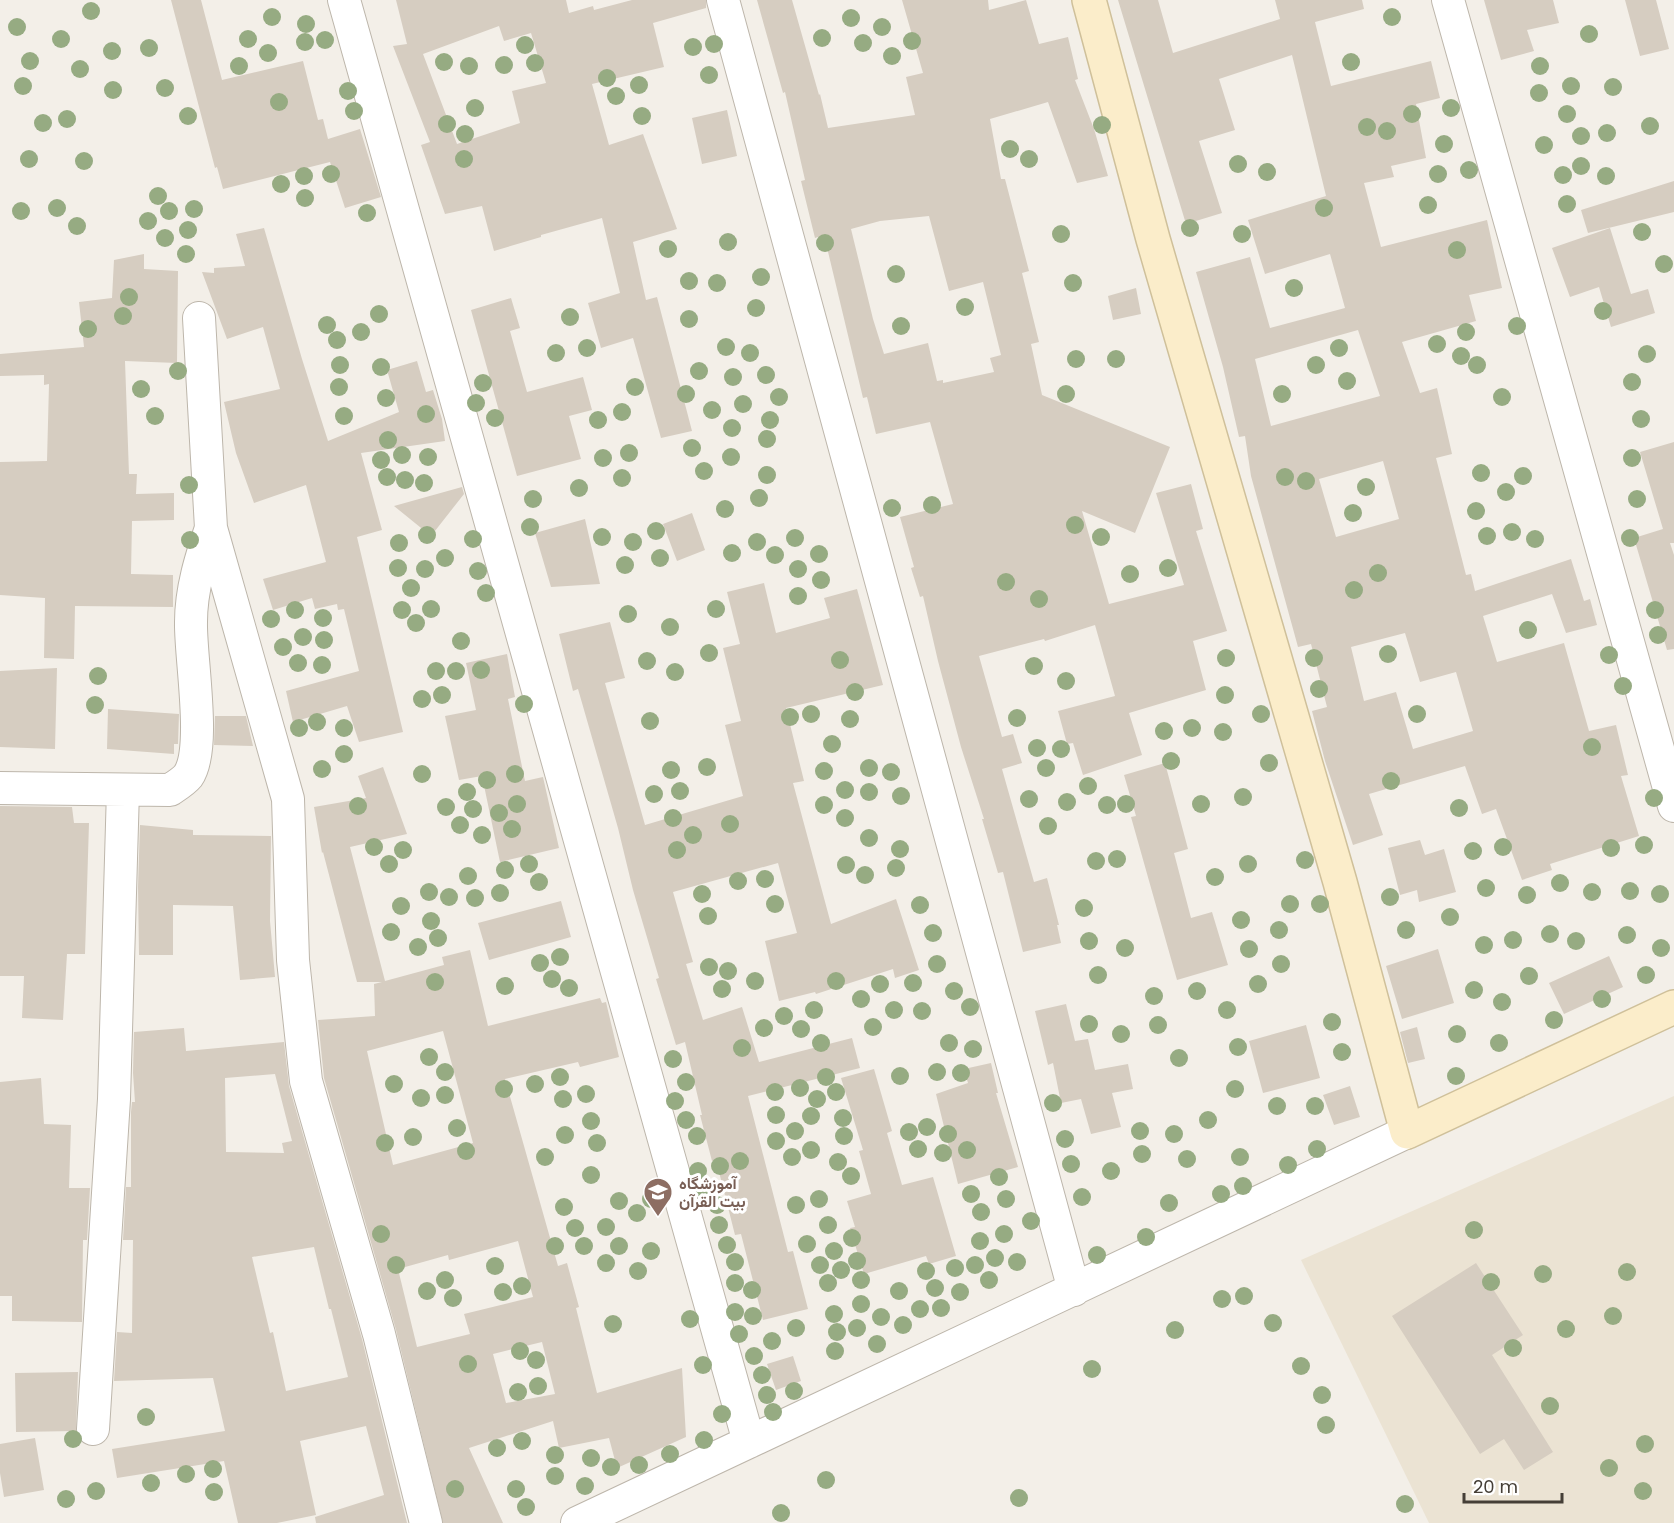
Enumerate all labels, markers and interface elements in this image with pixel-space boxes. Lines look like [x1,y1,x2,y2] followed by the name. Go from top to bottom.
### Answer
[679,1172,746,1213] place label: آموزشگاه بیت القرآن
[642,1176,674,1218] school or university icon: آموزشگاه بیت القرآن
[1464,1466,1562,1504] scale bar
[1473,1474,1518,1499] text: 20 m

